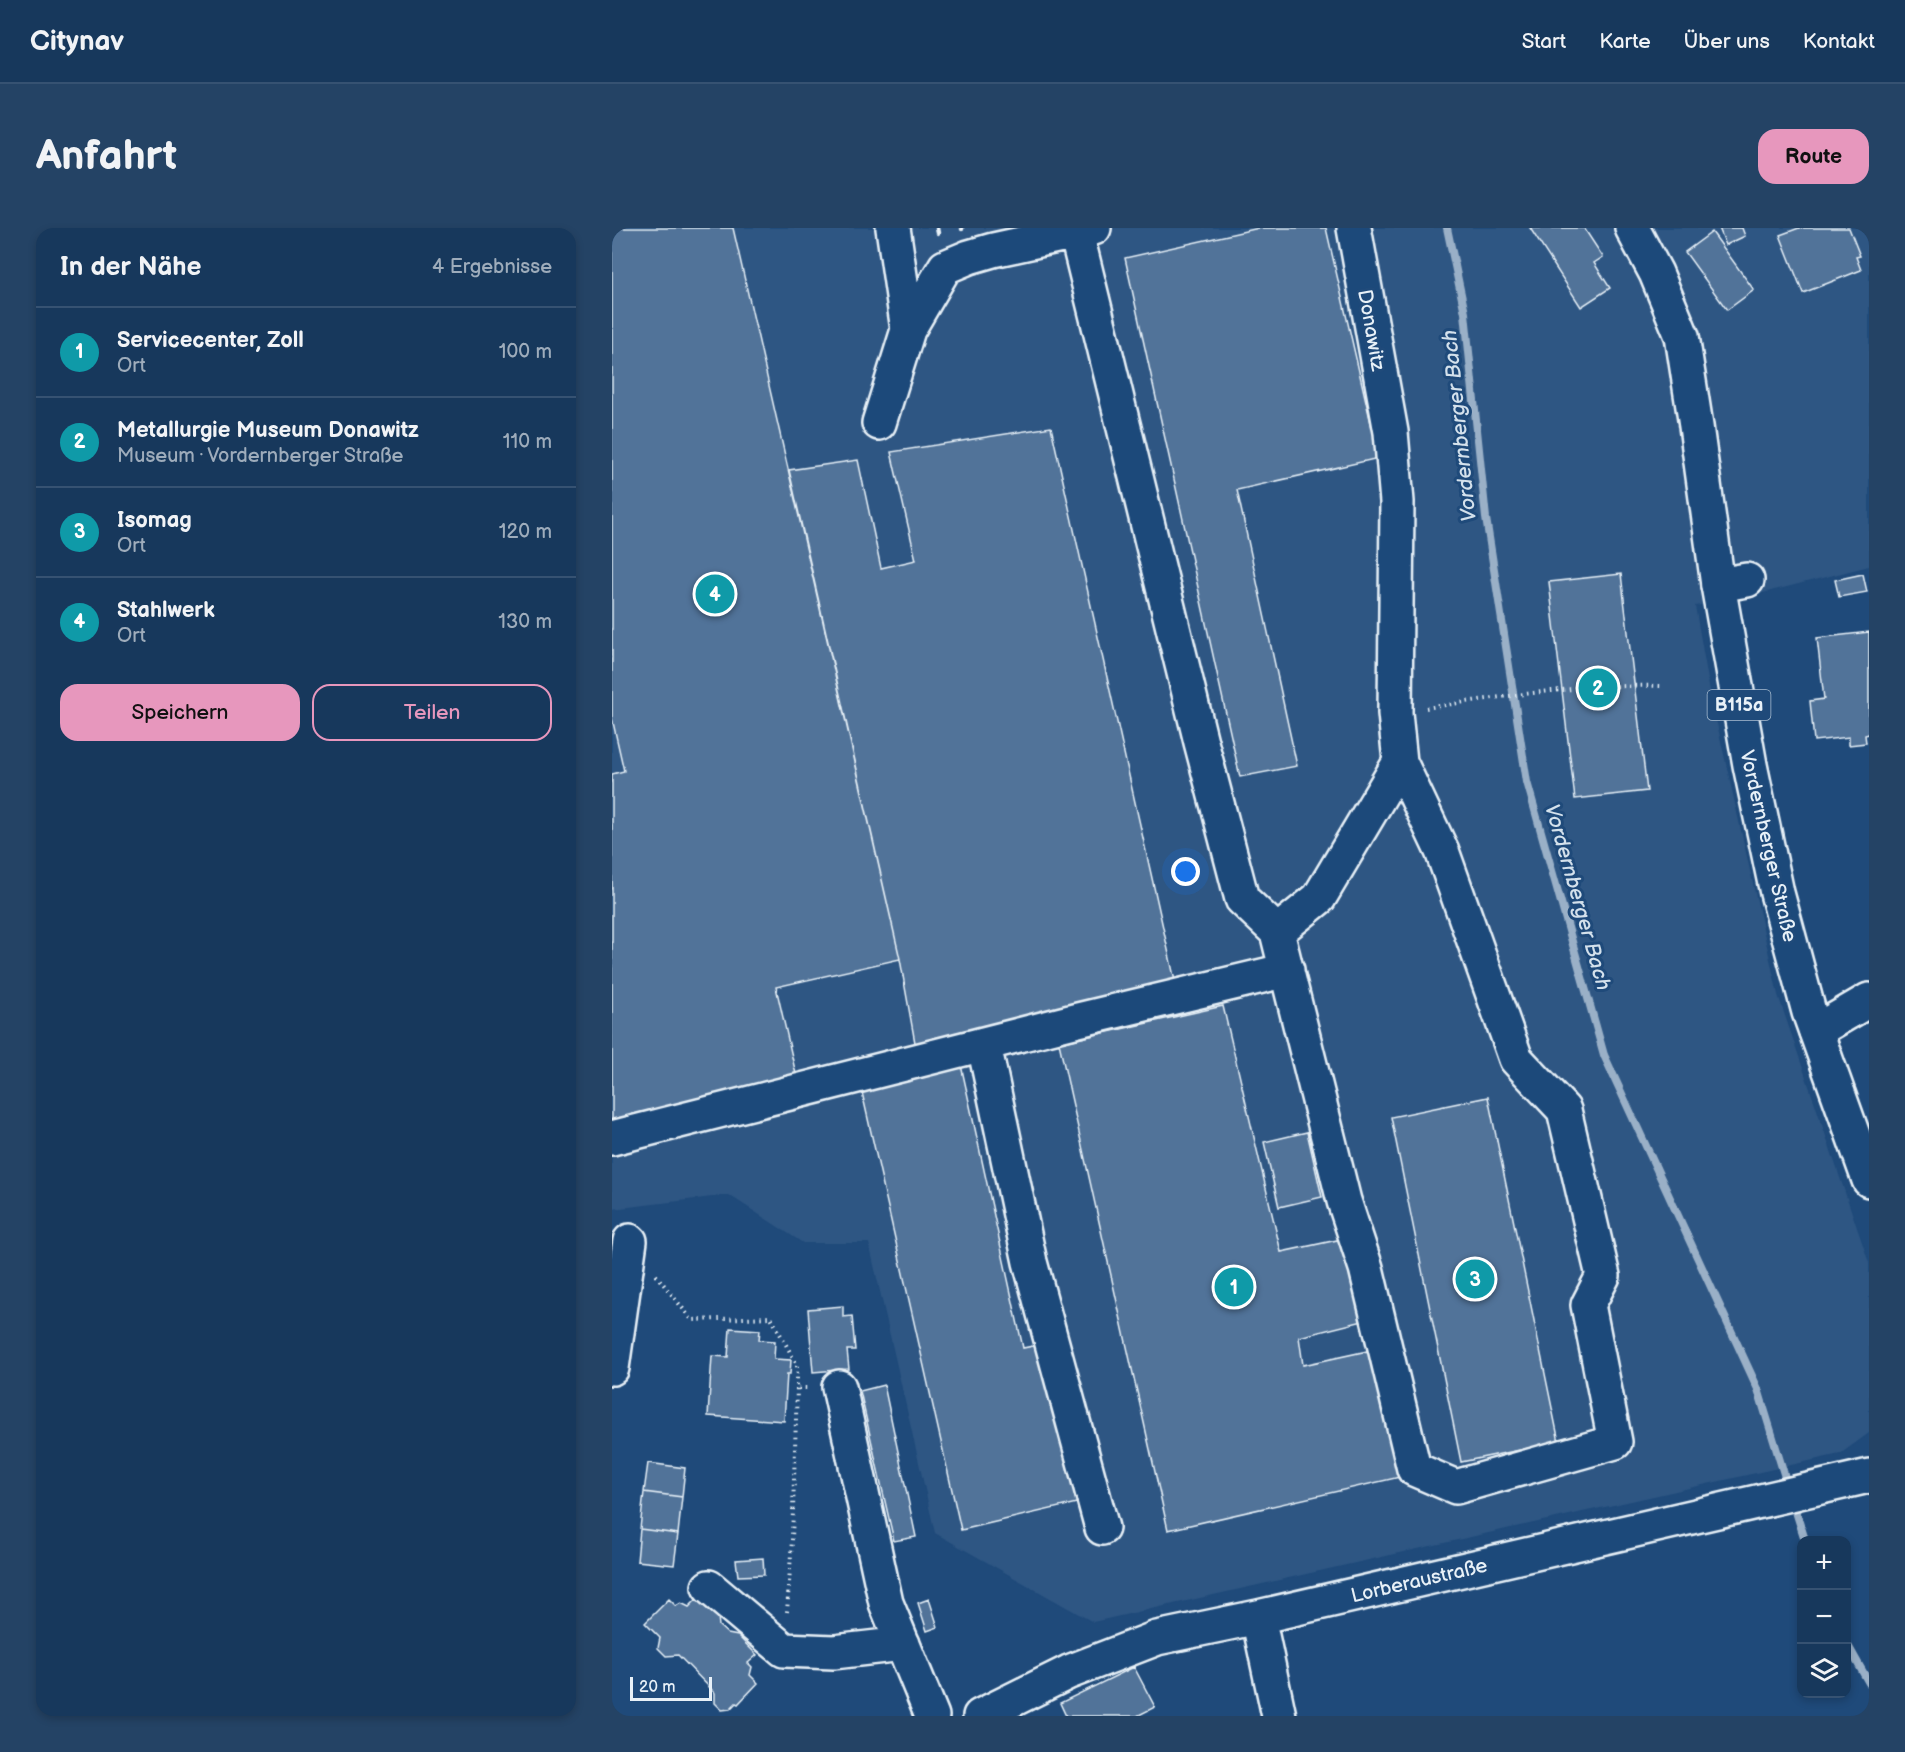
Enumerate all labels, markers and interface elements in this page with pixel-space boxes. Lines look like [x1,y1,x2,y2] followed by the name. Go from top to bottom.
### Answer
[30,25,124,58] text: Citynav
[1522,29,1566,54] text: Start
[1599,29,1651,54] text: Karte
[1684,29,1770,54] text: Über uns
[1803,29,1875,54] text: Kontakt
[1758,129,1869,184] button: Route
[36,131,177,182] text: Anfahrt
[60,252,202,283] text: In der Nähe
[432,255,552,279] text: 4 Ergebnisse
[1352,288,1390,373] street label: Donawitz
[117,327,304,354] text: Servicecenter, Zoll
[1437,328,1482,523] water label: Vordernberger Bach
[75,340,84,364] text: 1
[499,340,552,364] text: 100 m
[117,354,146,378] text: Ort
[117,417,419,444] text: Metallurgie Museum Donawitz
[74,430,85,454] text: 2
[503,430,552,454] text: 110 m
[117,444,403,468] text: Museum · Vordernberger Straße
[117,507,192,534] text: Isomag
[74,520,85,544] text: 3
[499,520,552,544] text: 120 m
[117,534,146,558] text: Ort
[696,572,734,616] pin: 4
[117,597,215,624] text: Stahlwerk
[74,610,85,634] text: 4
[498,610,552,634] text: 130 m
[117,624,146,648] text: Ort
[1578,666,1618,710] pin: 2
[60,684,300,741] button: Speichern
[312,684,552,741] button: Teilen
[1708,690,1770,720] road number: B115a
[1734,748,1802,945] street label: Vordernberger Straße
[1539,801,1616,994] water label: Vordernberger Bach
[1171,857,1200,886] your location
[1456,1256,1494,1302] pin: 3
[1214,1264,1254,1310] pin: 1
[1797,1536,1851,1698] map controls
[1797,1536,1851,1590] button: +
[1349,1554,1490,1608] street label: Lorberaustraße
[1797,1590,1851,1644] button: −
[1797,1644,1851,1698] button: layers
[630,1674,712,1702] scale bar
[639,1678,675,1697] text: 20 m

